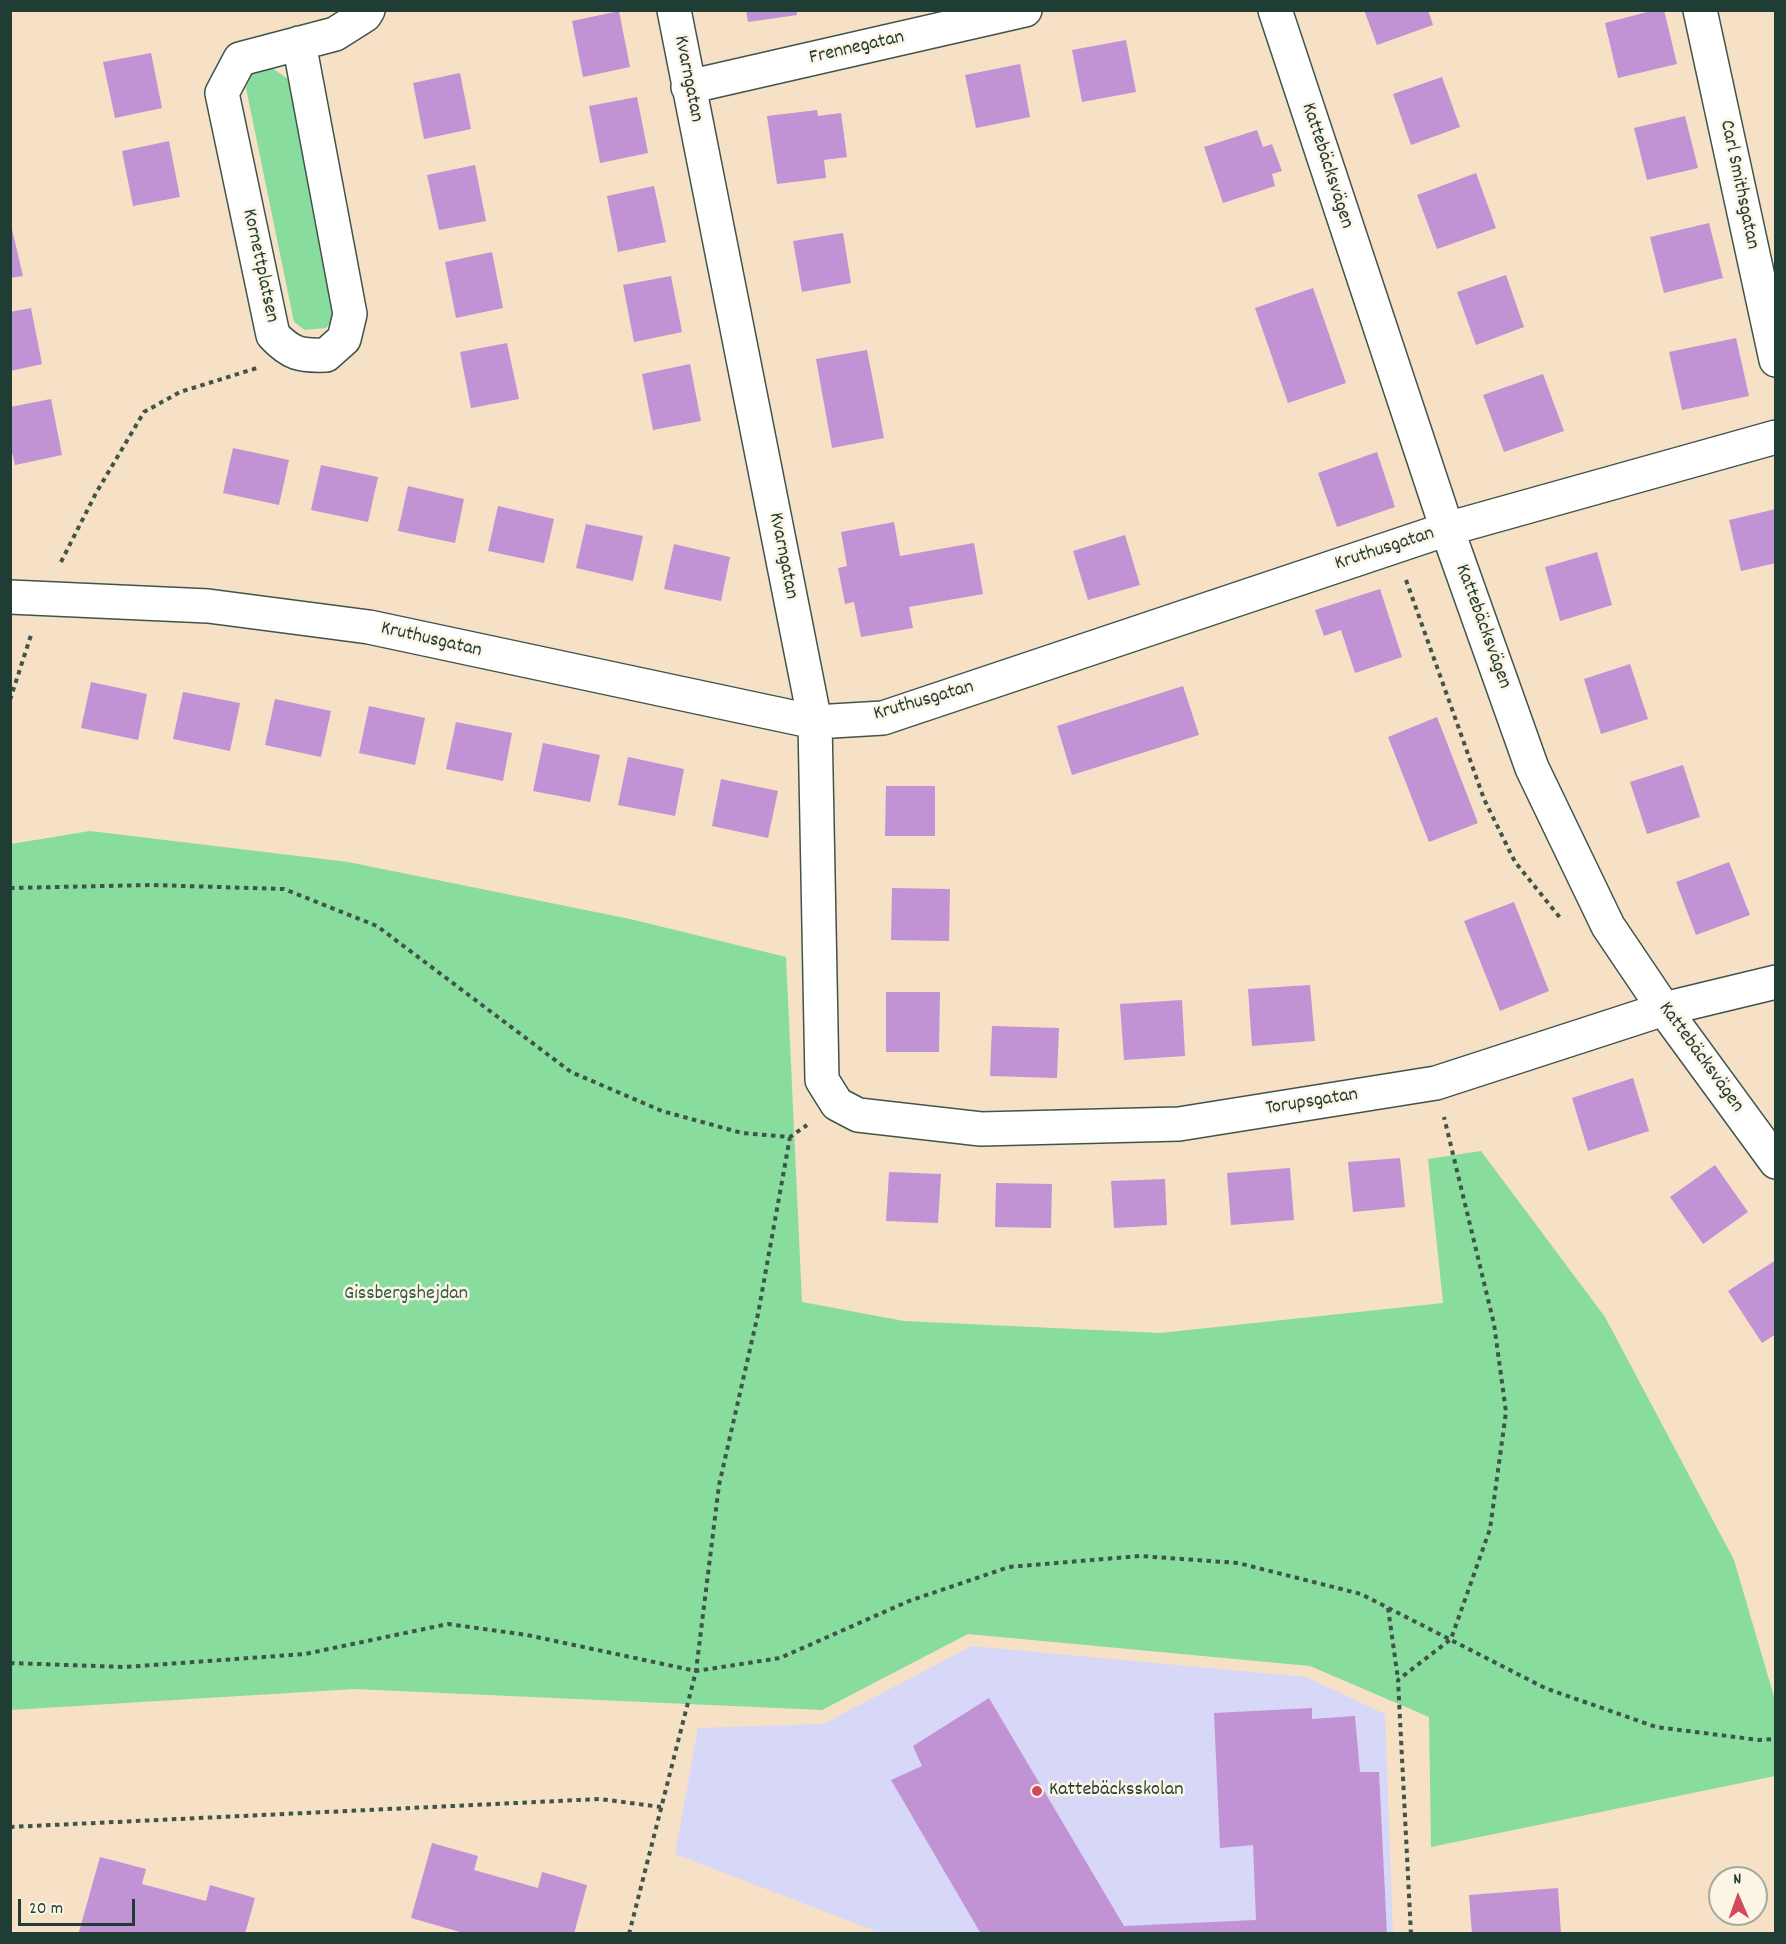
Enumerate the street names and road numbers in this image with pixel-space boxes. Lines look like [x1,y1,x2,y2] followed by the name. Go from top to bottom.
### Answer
[807,26,907,72] street label: Frennegatan
[667,34,707,124] street label: Kvarngatan
[1294,100,1358,232] street label: Kattebäcksvägen
[1713,118,1763,252] street label: Carl Smithsgatan
[235,207,283,325] street label: Kornettplatsen
[762,511,802,601] street label: Kvarngatan
[1332,523,1438,577] street label: Kruthusgatan
[1448,562,1516,692] street label: Kattebäcksvägen
[378,618,484,664] street label: Kruthusgatan
[871,676,977,728] street label: Kruthusgatan
[1652,998,1748,1118] street label: Kattebäcksvägen
[1264,1084,1360,1122] street label: Torupsgatan

